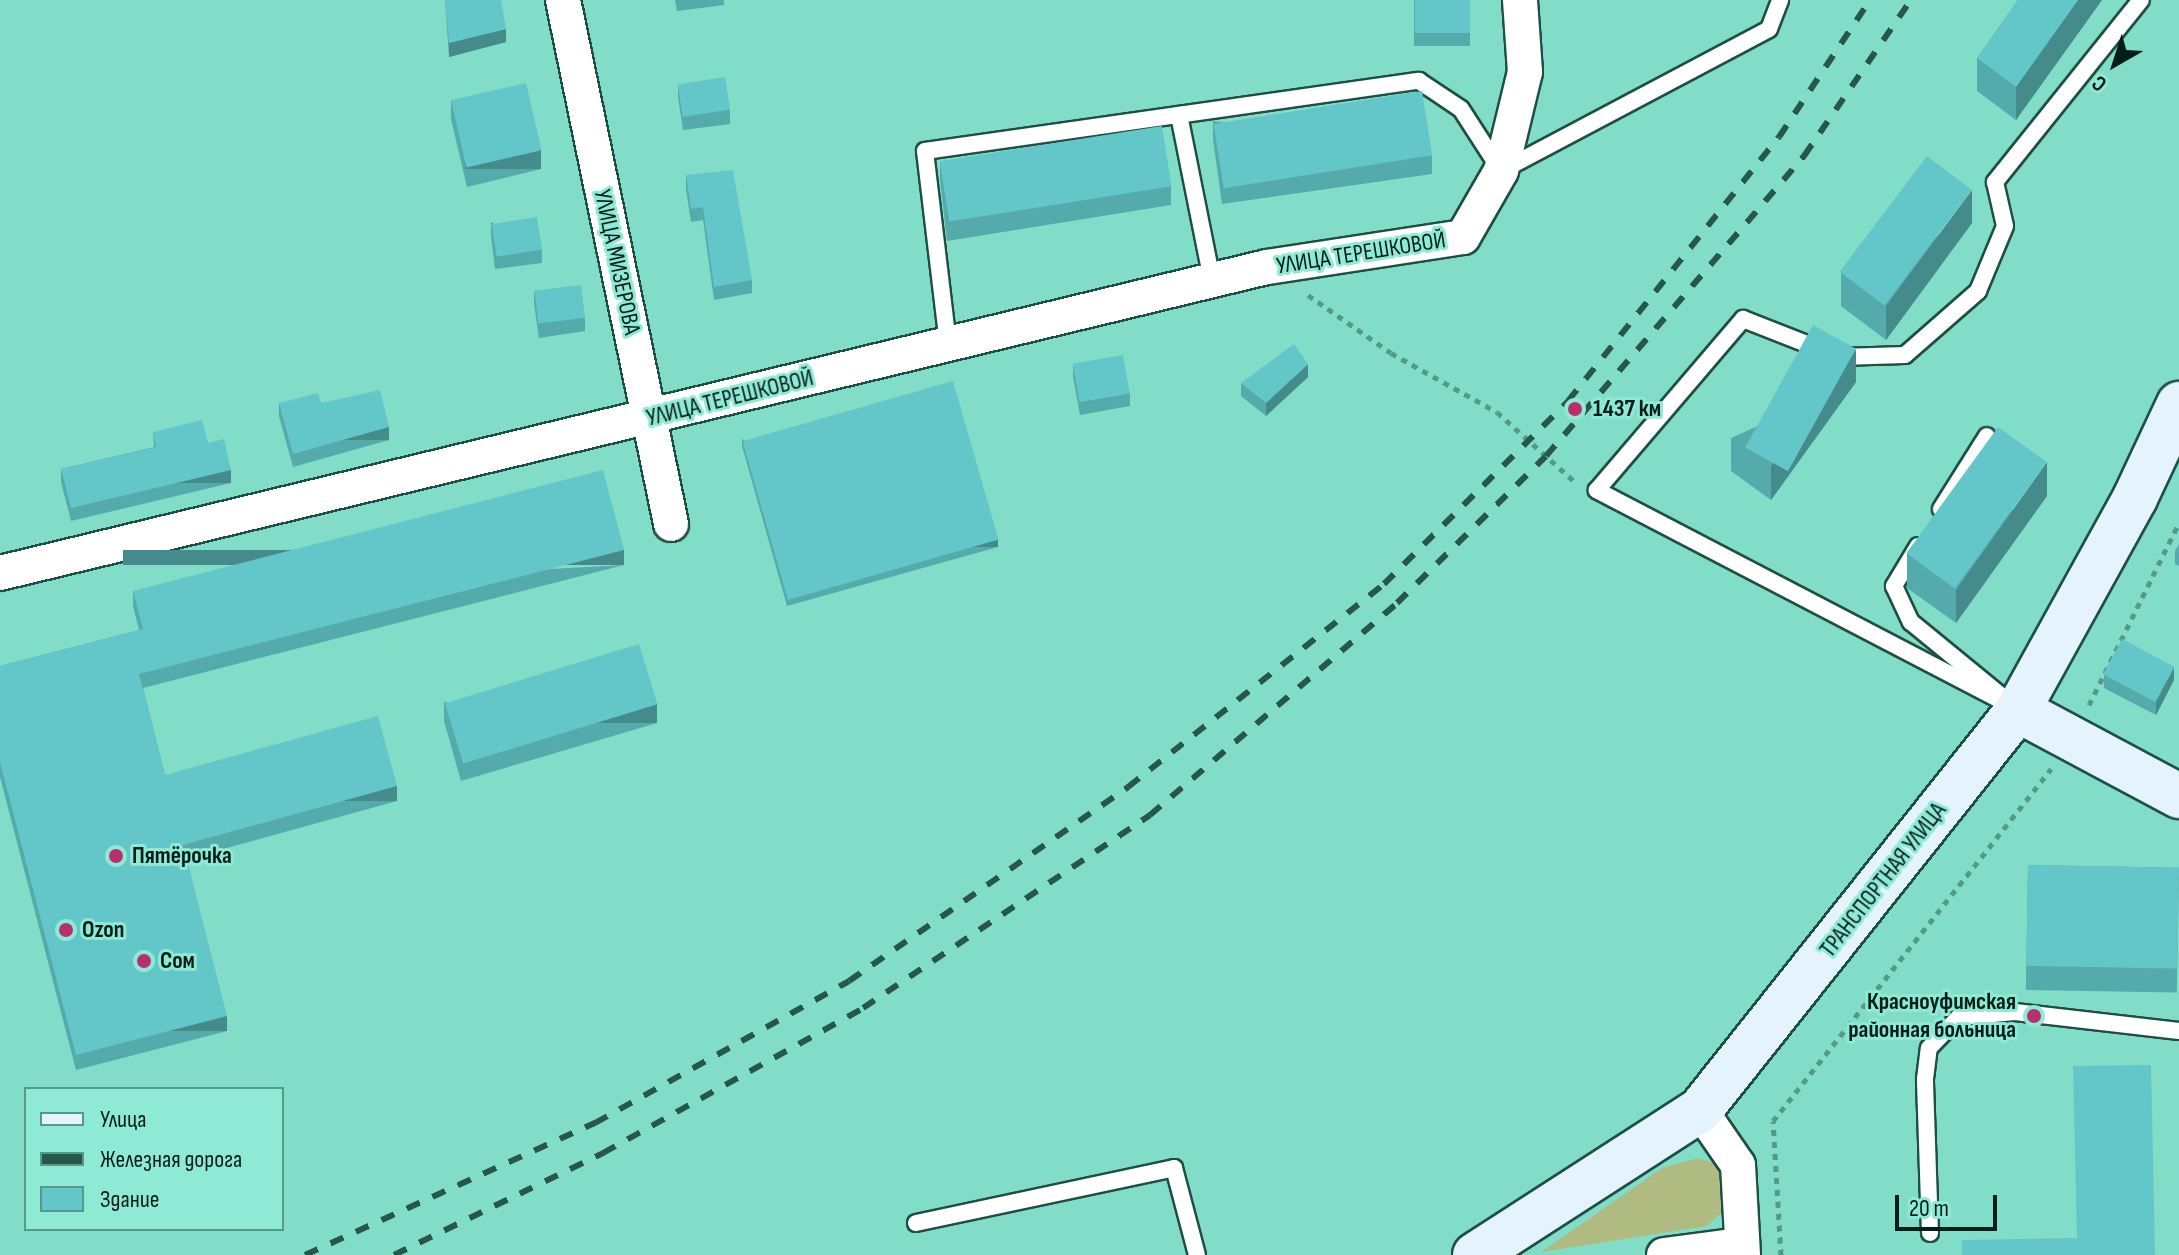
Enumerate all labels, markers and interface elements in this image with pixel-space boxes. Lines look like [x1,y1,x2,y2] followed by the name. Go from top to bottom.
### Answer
[2075,24,2155,104] north arrow
[2087,69,2112,97] text: С
[588,187,646,337] street label: УЛИЦА МИЗЕРОВА
[1274,225,1448,281] street label: УЛИЦА ТЕРЕШКОВОЙ
[644,363,816,433] street label: УЛИЦА ТЕРЕШКОВОЙ
[1593,395,1661,423] place label: 1437 км
[1564,398,1586,420] marker: 1437 км
[1814,797,1952,963] street label: ТРАНСПОРТНАЯ УЛИЦА
[132,842,232,870] place label: Пятёрочка
[107,847,125,865] marker: Пятёрочка
[82,916,124,944] place label: Ozon
[57,921,75,939] marker: Ozon
[160,947,195,975] place label: Сом
[135,952,153,970] marker: Сом
[1848,988,2016,1044] place label: Красноуфимская районная больница
[2023,1005,2045,1027] marker: Красноуфимская районная больница
[24,1087,284,1231] legend
[100,1105,146,1134] text: Улица
[100,1145,242,1174] text: Железная дорога
[1899,1179,2001,1229] scale bar
[100,1185,159,1214] text: Здание
[1909,1194,1949,1223] text: 20 m

